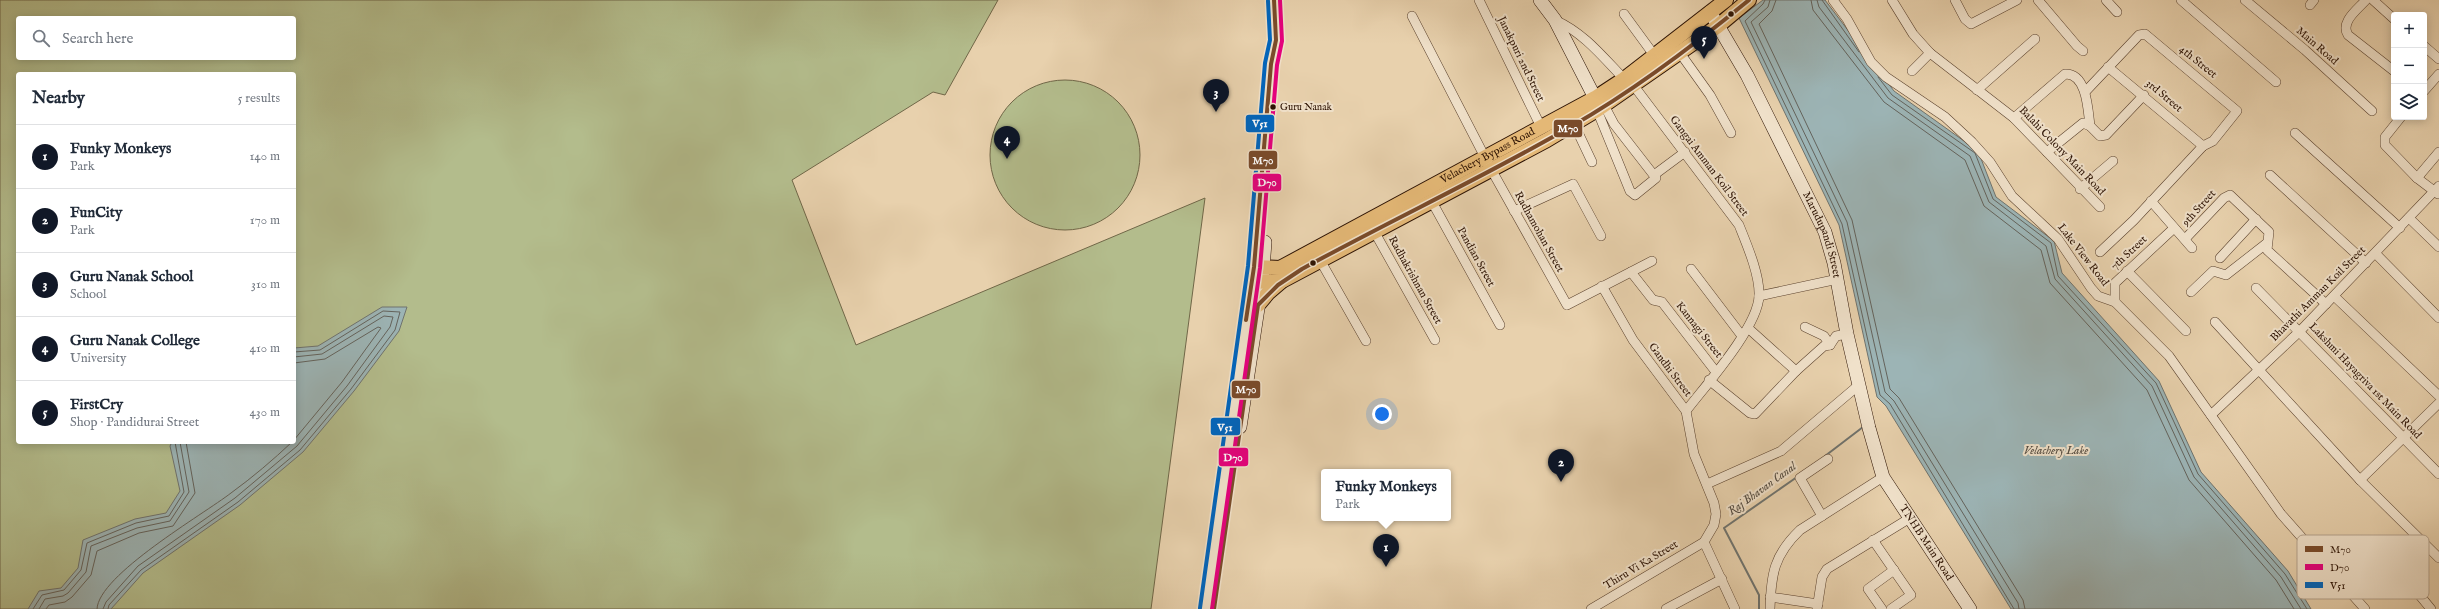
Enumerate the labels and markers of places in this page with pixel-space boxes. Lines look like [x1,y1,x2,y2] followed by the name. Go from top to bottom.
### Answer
[1726,9,1736,19] unlabelled marker
[1691,26,1717,59] pin: 5
[1203,79,1229,112] pin: 3
[1280,101,1333,114] place label: Guru Nanak
[1268,102,1278,112] marker: Guru Nanak
[994,126,1020,159] pin: 4
[1308,258,1318,268] unlabelled marker
[1548,449,1574,482] pin: 2
[1373,534,1399,567] pin: 1

